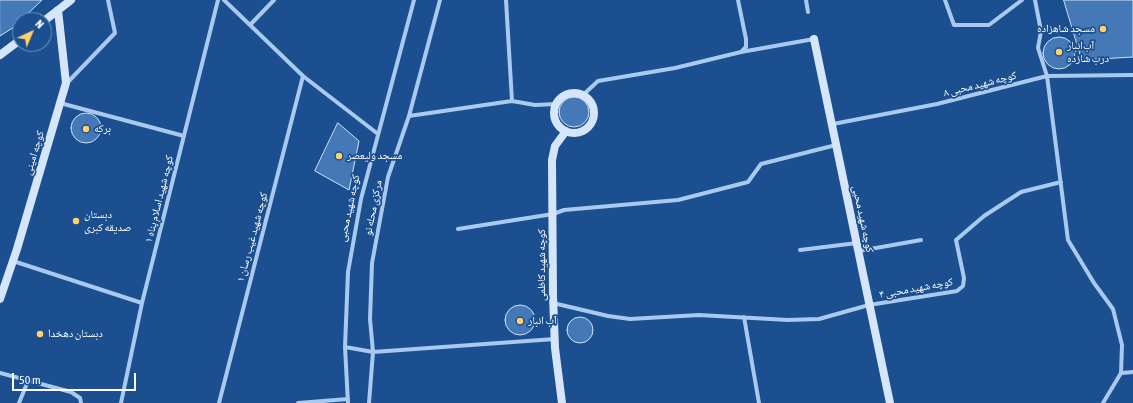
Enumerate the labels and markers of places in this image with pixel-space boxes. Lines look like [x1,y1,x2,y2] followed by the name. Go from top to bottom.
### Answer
[1037,22,1095,36] place label: مسجد شاهزاده
[1098,24,1108,34] marker: مسجد شاهزاده
[1067,39,1109,65] place label: آب‌انبار درب شازده
[1054,47,1064,57] marker: آب‌انبار درب شازده
[94,122,111,136] place label: برکه
[81,124,91,134] marker: برکه
[347,149,402,163] place label: مسجد ولیعصر
[334,151,344,161] marker: مسجد ولیعصر
[84,208,131,234] place label: دبستان صدیقه کبری
[71,216,81,226] marker: دبستان صدیقه کبری
[528,314,557,328] place label: آب انبار
[515,316,525,326] marker: آب انبار
[48,327,103,341] place label: دبستان دهخدا
[35,329,45,339] marker: دبستان دهخدا

